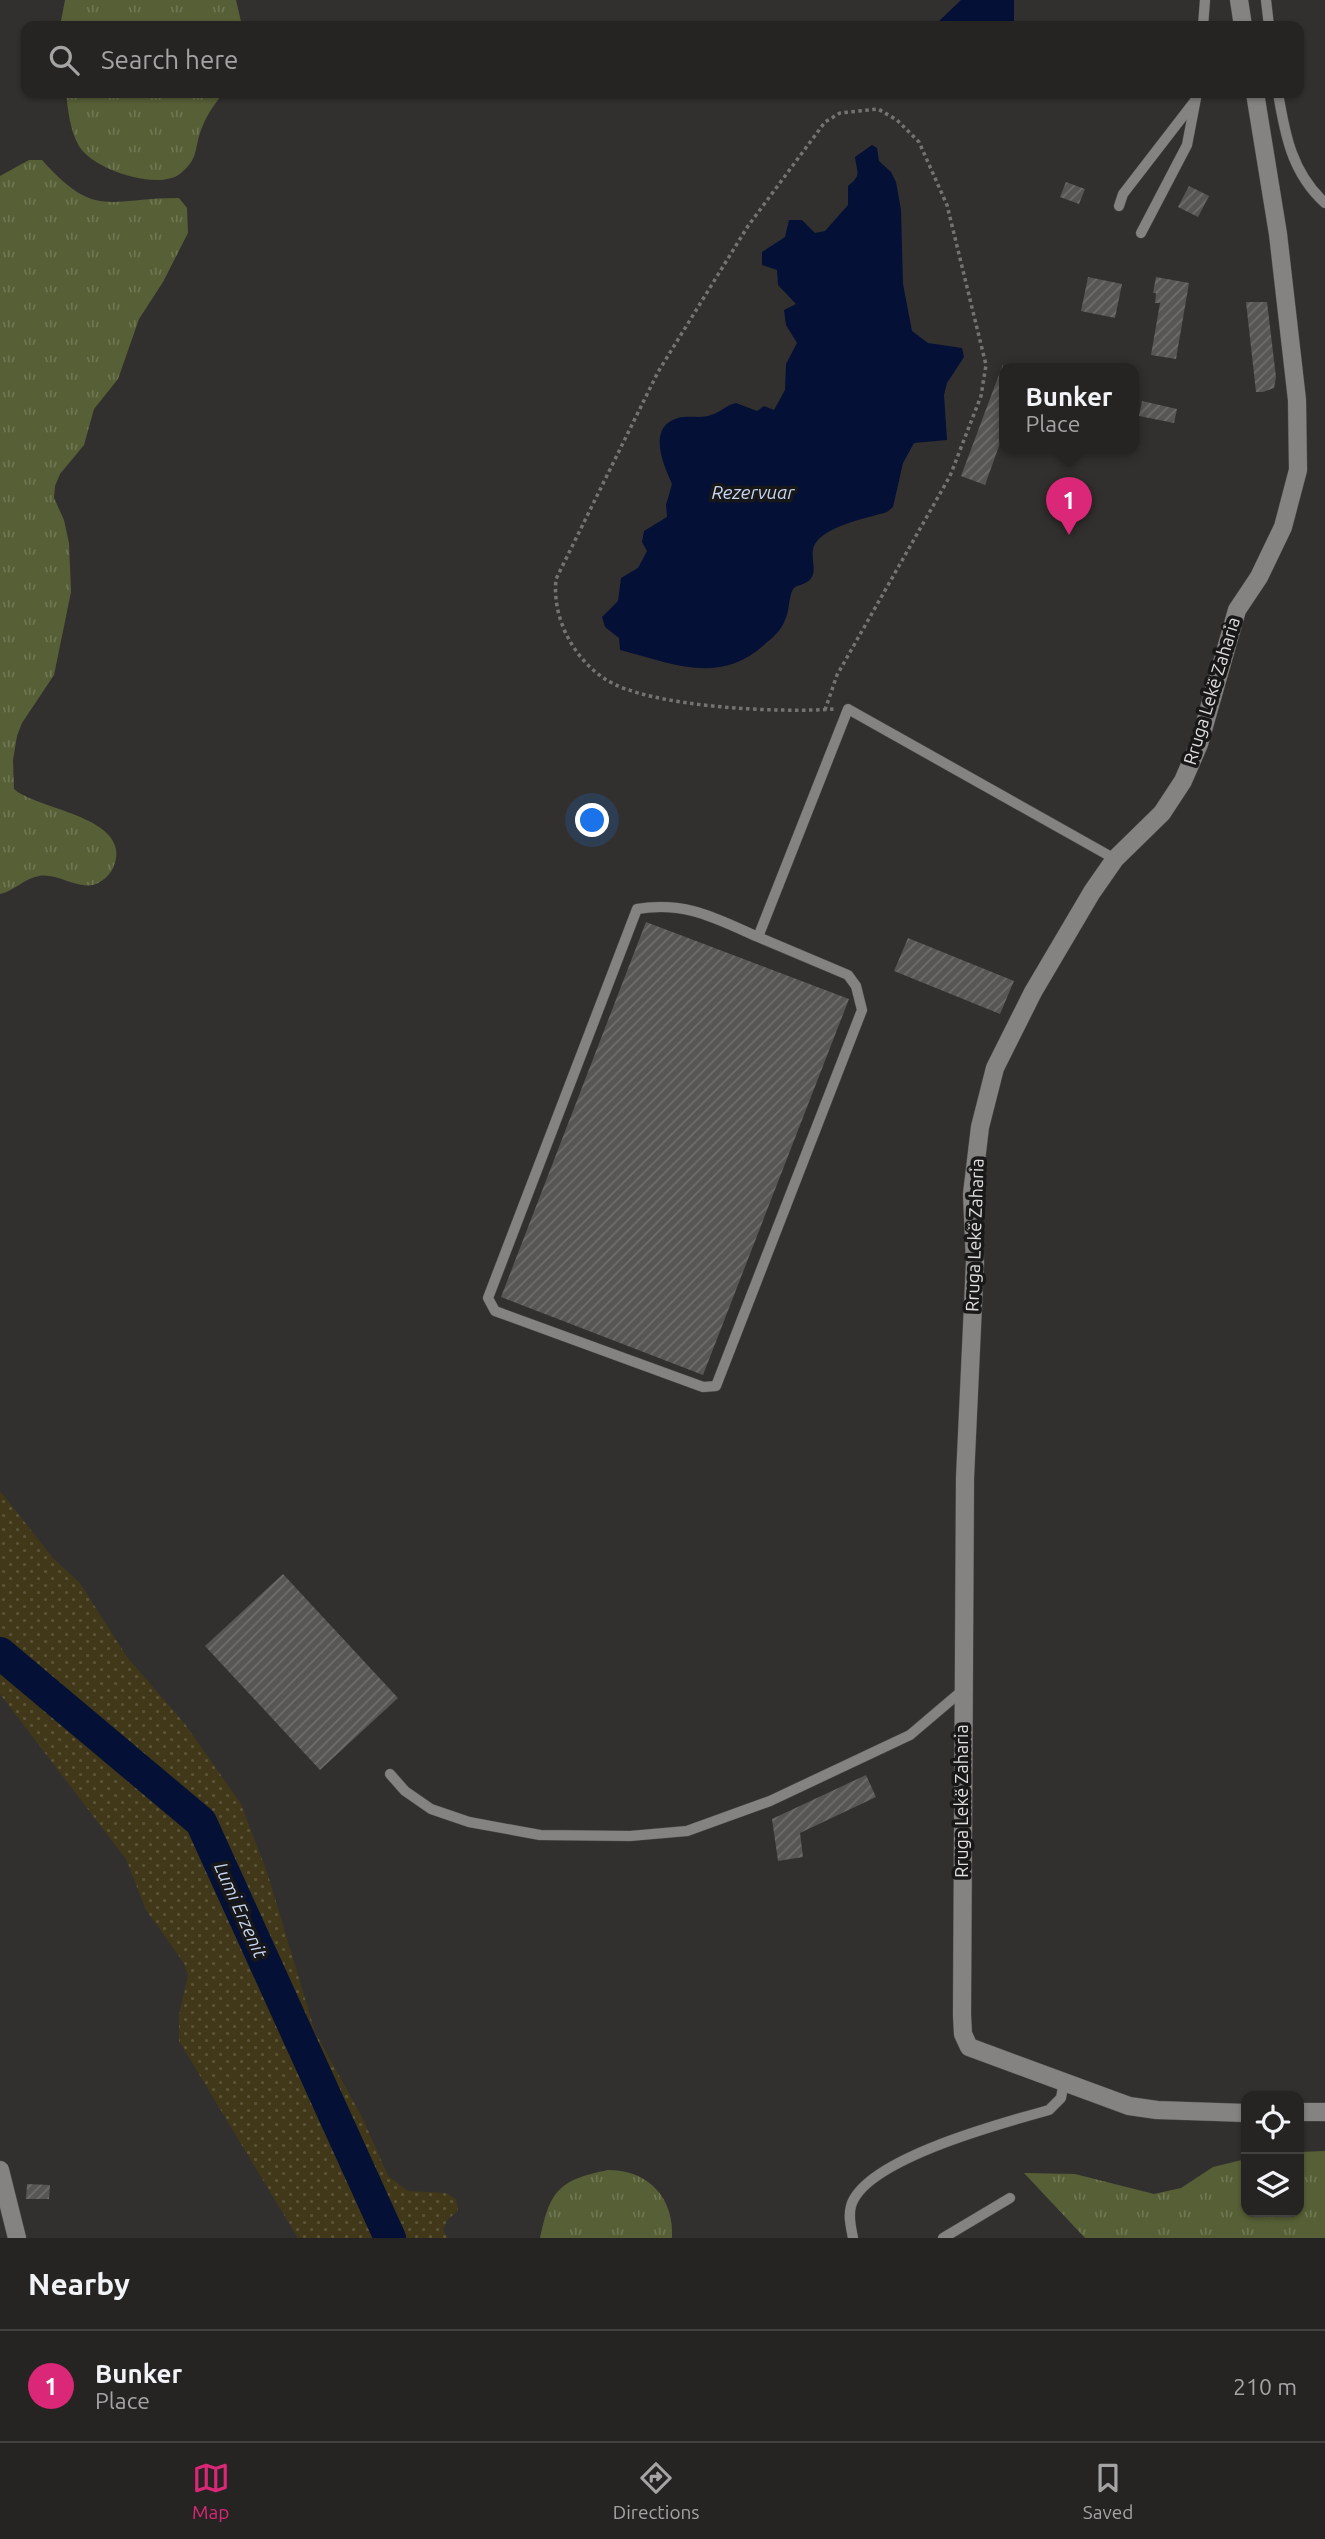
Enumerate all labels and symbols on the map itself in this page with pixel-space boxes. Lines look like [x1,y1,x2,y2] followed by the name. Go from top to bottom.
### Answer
[1046,477,1092,535] pin: 1
[711,481,795,503] water label: Rezervuar
[1179,614,1243,767] street label: Rruga Lekë Zaharia
[575,803,609,837] your location
[961,1158,987,1312] street label: Rruga Lekë Zaharia
[951,1724,971,1878] street label: Rruga Lekë Zaharia
[210,1859,272,1962] water label: Lumi Erzenit

